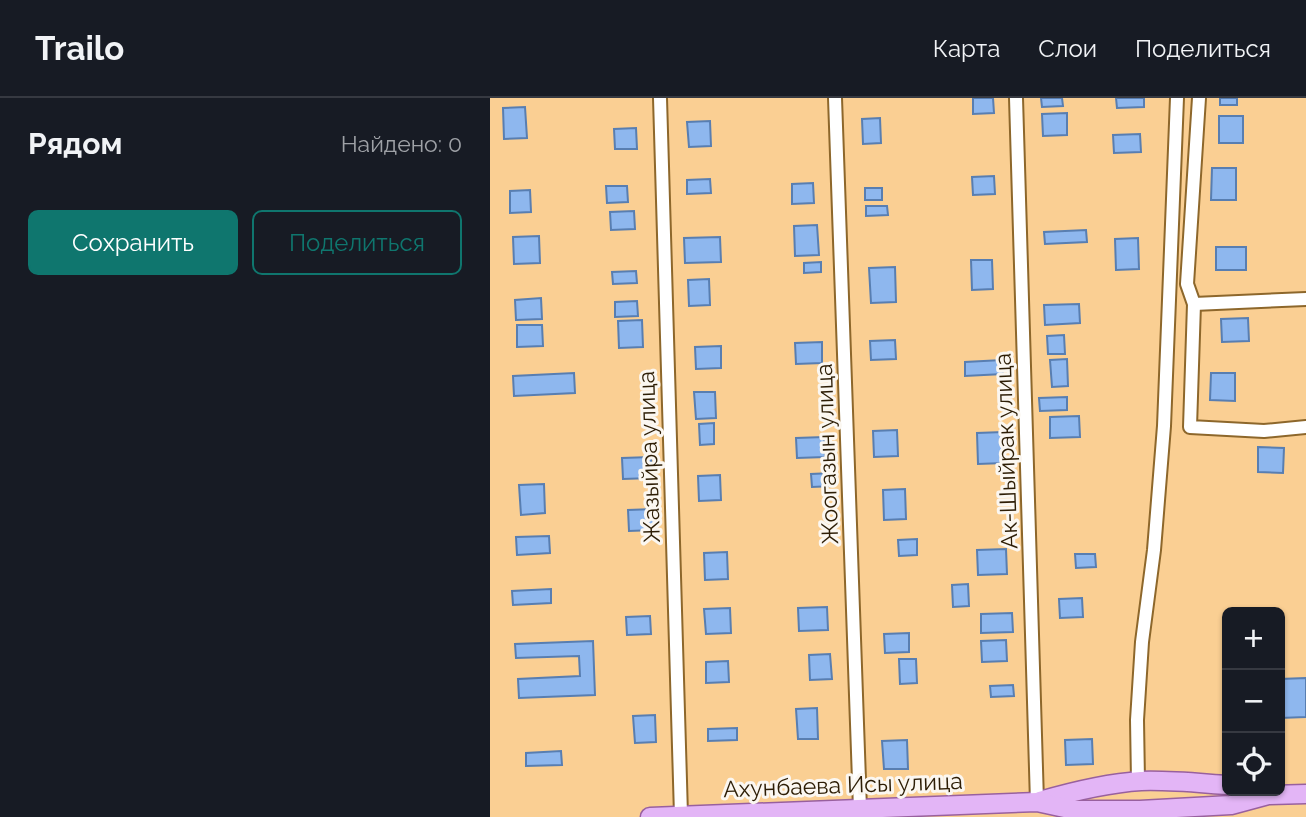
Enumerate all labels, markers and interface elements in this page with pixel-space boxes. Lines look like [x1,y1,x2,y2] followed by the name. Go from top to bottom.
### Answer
[35,29,124,68] text: Trailo
[933,34,1000,63] text: Карта
[1038,34,1097,63] text: Слои
[1135,34,1271,63] text: Поделиться
[28,126,122,161] text: Рядом
[341,130,462,157] text: Найдено: 0
[28,210,238,275] button: Сохранить
[252,210,462,275] button: Поделиться
[989,352,1022,550] street label: Ак-Шыйрак улица
[810,363,843,545] street label: Жоогазын улица
[632,371,665,543] street label: Жазыйра улица
[1222,607,1285,796] map controls
[1222,607,1285,670] button: +
[1222,670,1285,733] button: −
[1222,733,1285,796] button: locate
[723,767,963,802] street label: Ахунбаева Исы улица

